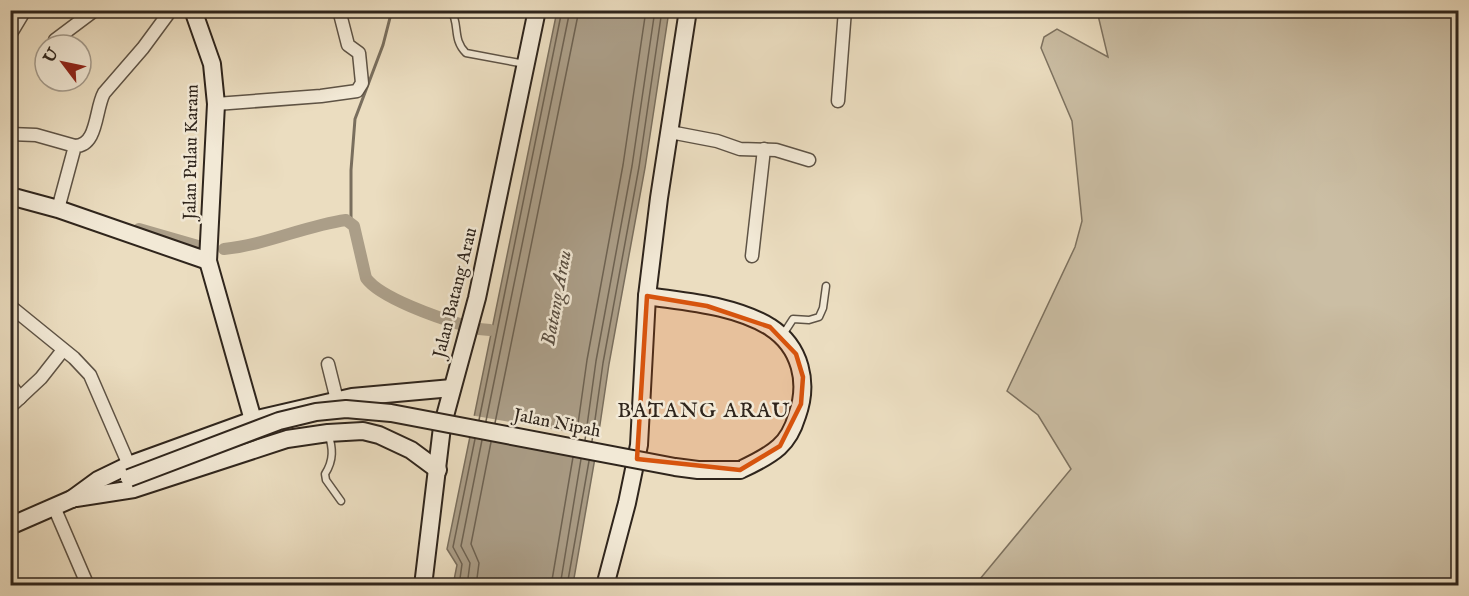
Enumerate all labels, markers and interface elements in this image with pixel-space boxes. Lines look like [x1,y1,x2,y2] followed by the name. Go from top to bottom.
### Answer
[33,33,93,93] north arrow
[39,45,64,68] text: U
[179,84,205,222] street label: Jalan Pulau Karam
[428,225,483,363] street label: Jalan Batang Arau
[536,248,579,348] water label: Batang Arau
[617,398,791,425] district label: BATANG ARAU
[510,404,603,444] street label: Jalan Nipah

